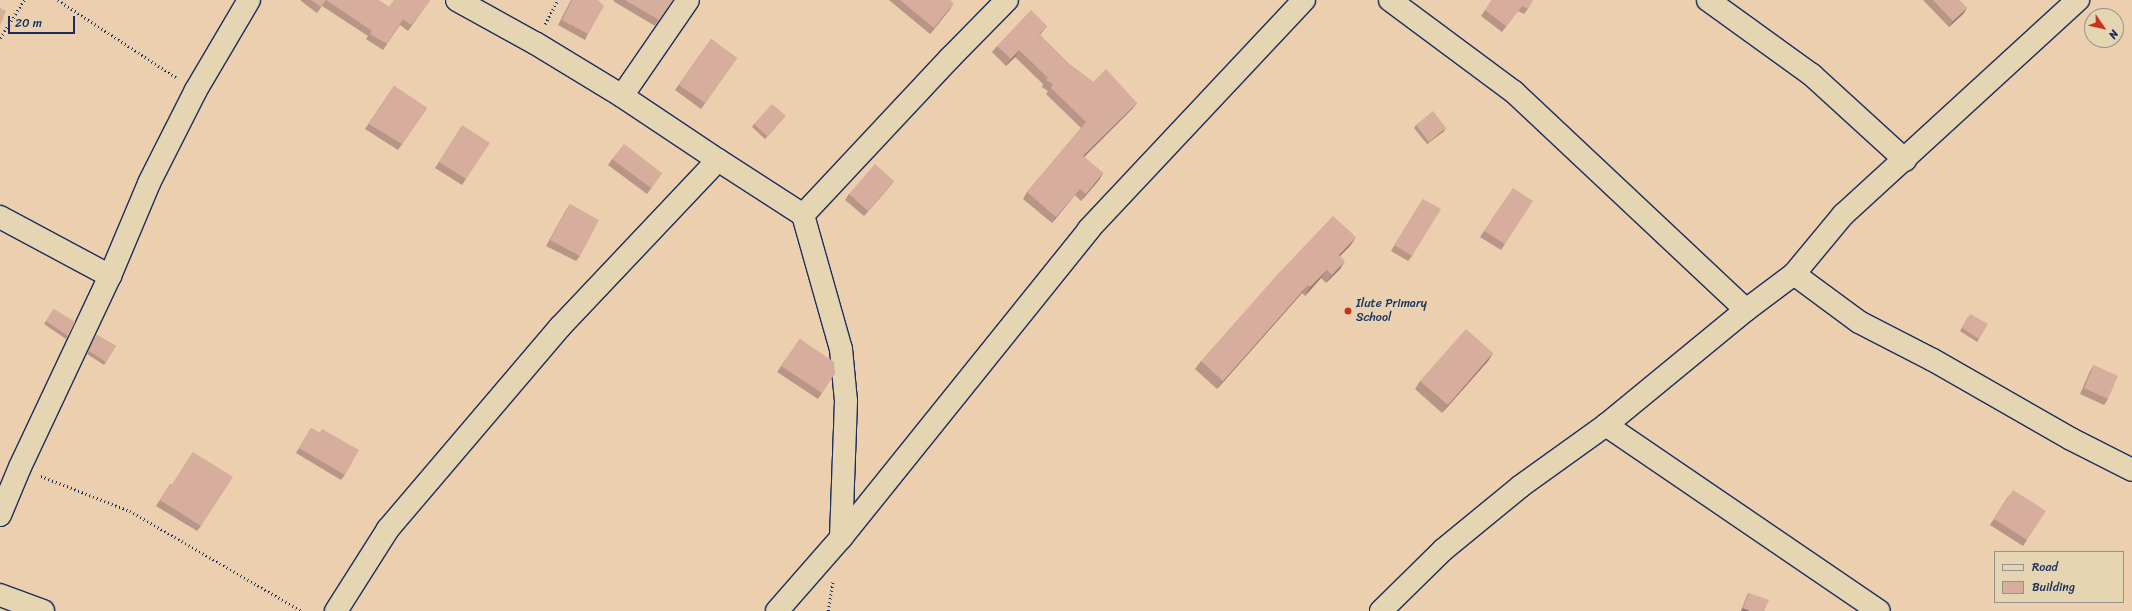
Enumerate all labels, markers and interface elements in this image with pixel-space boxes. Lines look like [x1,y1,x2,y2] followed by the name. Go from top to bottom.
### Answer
[10,8,77,34] scale bar
[2084,8,2124,48] north arrow
[15,12,42,34] text: 20 m
[2104,26,2124,43] text: N
[1356,297,1427,325] place label: Ilute Primary School
[1343,306,1353,316] marker: Ilute Primary School
[1994,551,2124,603] legend
[2032,556,2058,578] text: Road
[2032,576,2075,598] text: Building

